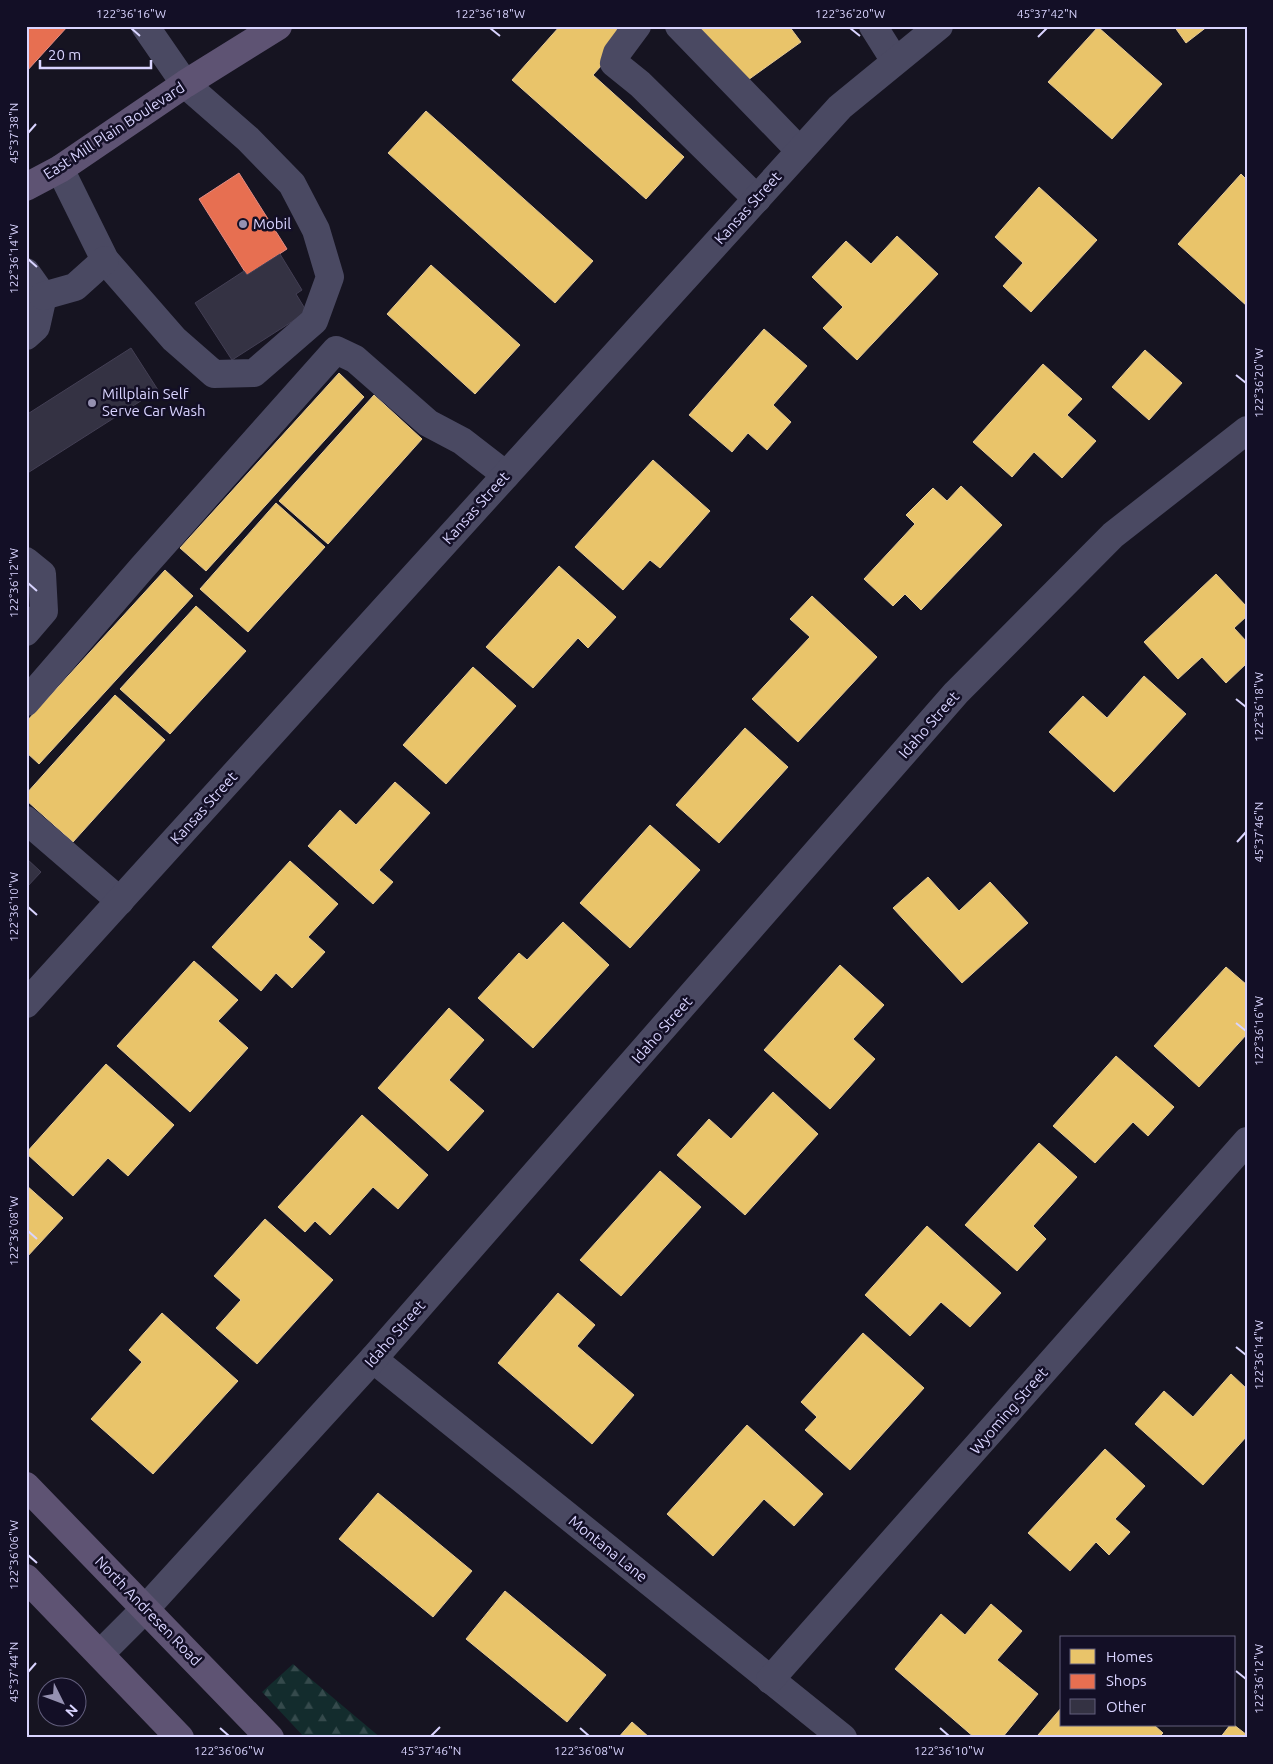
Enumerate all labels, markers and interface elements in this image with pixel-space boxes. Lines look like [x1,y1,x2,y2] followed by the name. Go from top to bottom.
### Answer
[96,7,166,20] text: 122°36'16"W
[455,7,525,20] text: 122°36'18"W
[815,7,885,20] text: 122°36'20"W
[1017,7,1077,20] text: 45°37'42"N
[40,38,151,70] scale bar
[48,46,81,63] text: 20 m
[40,79,187,183] street label: East Mill Plain Boulevard
[7,103,20,163] text: 45°37'38"N
[711,168,785,247] street label: Kansas Street
[253,215,291,232] place label: Mobil
[237,218,249,230] marker: Mobil
[7,224,20,294] text: 122°36'14"W
[1252,348,1265,418] text: 122°36'20"W
[102,385,206,419] place label: Millplain Self Serve Car Wash
[86,397,98,409] marker: Millplain Self Serve Car Wash
[439,468,513,547] street label: Kansas Street
[7,548,20,618] text: 122°36'12"W
[1252,672,1265,742] text: 122°36'18"W
[895,688,962,762] street label: Idaho Street
[167,768,241,847] street label: Kansas Street
[1252,802,1265,862] text: 45°37'46"N
[7,872,20,942] text: 122°36'10"W
[628,993,695,1067] street label: Idaho Street
[1252,996,1265,1066] text: 122°36'16"W
[7,1196,20,1266] text: 122°36'08"W
[361,1297,428,1371] street label: Idaho Street
[1252,1320,1265,1390] text: 122°36'14"W
[966,1364,1051,1457] street label: Wyoming Street
[566,1512,651,1585] street label: Montana Lane
[7,1520,20,1590] text: 122°36'06"W
[92,1552,205,1669] street label: North Andresen Road
[1060,1636,1236,1726] legend
[7,1642,20,1702] text: 45°37'44"N
[1252,1644,1265,1714] text: 122°36'12"W
[1106,1648,1153,1665] text: Homes
[1106,1672,1147,1689] text: Shops
[38,1676,88,1726] north arrow
[1106,1698,1146,1715] text: Other
[62,1701,81,1720] text: N
[194,1744,264,1757] text: 122°36'06"W
[401,1744,461,1757] text: 45°37'46"N
[554,1744,624,1757] text: 122°36'08"W
[914,1744,984,1757] text: 122°36'10"W

